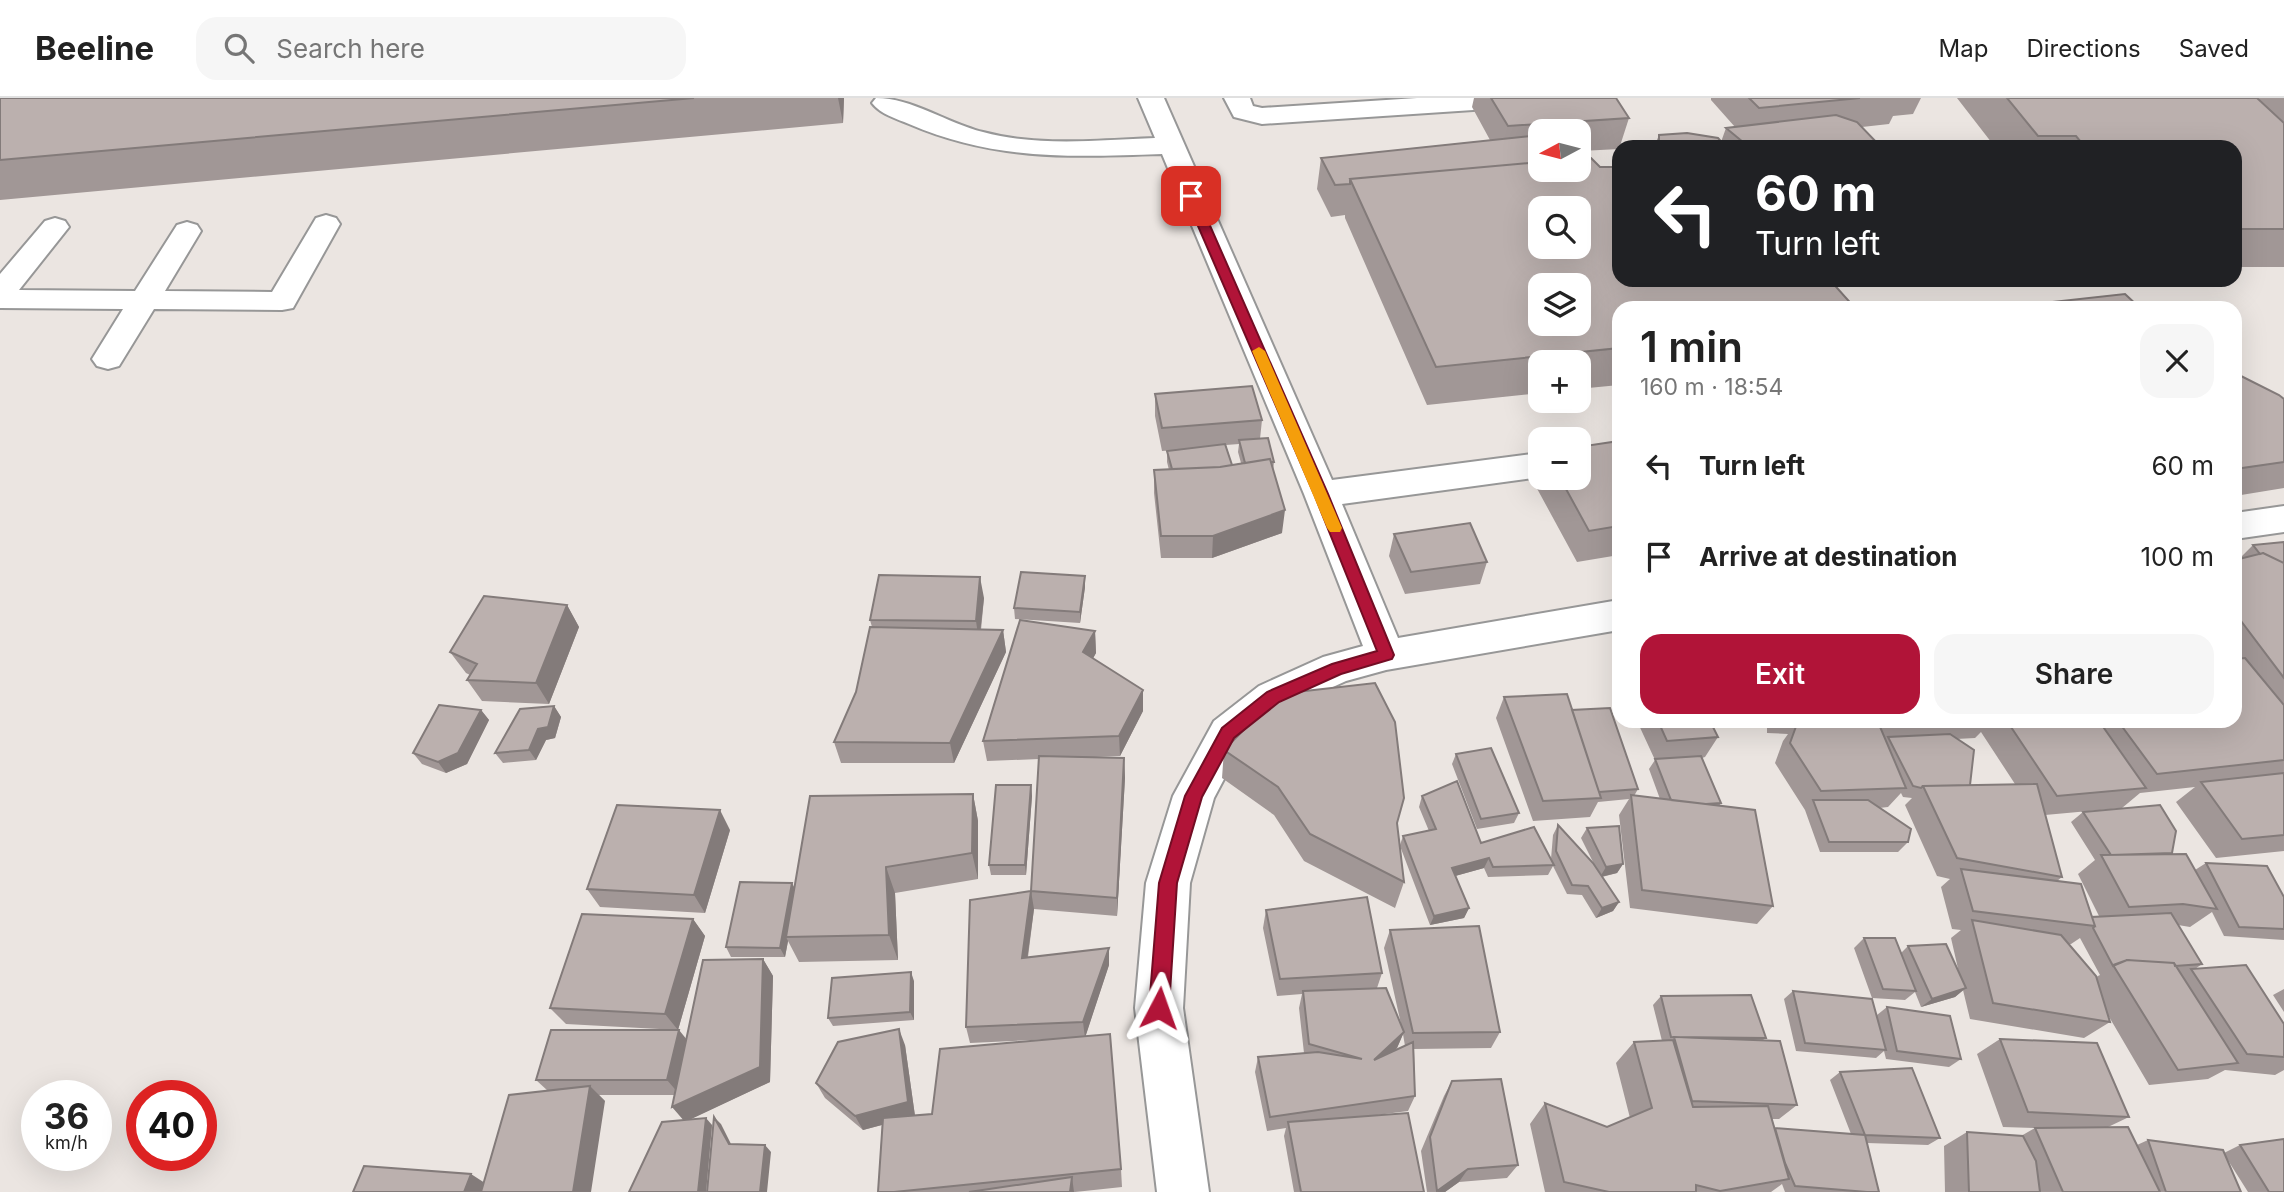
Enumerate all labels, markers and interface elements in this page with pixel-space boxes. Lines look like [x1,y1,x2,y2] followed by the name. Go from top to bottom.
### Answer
[196,17,686,80] search box
[35,28,154,68] text: Beeline
[220,29,258,67] icon: search
[276,33,425,64] text: Search here
[1939,34,1988,63] text: Map
[2026,34,2141,63] text: Directions
[2179,34,2249,63] text: Saved
[1528,119,1591,182] north arrow
[1528,119,1591,490] map controls
[1755,164,1876,223] text: 60 m
[1161,166,1221,226] pin
[1640,168,1731,259] icon: left
[1172,177,1210,215] icon: arrive
[1528,196,1591,259] button: search
[1755,224,1880,263] text: Turn left
[1528,273,1591,336] button: layers
[1640,321,1743,372] text: 1 min
[2140,324,2214,398] button: close
[1528,350,1591,413] button: +
[1640,373,1783,401] text: 160 m · 18:54
[1528,427,1591,490] button: −
[1640,447,1678,485] icon: left
[1699,450,1805,481] text: Turn left
[2151,450,2214,481] text: 60 m
[1640,538,1678,576] icon: arrive
[1699,541,1958,572] text: Arrive at destination
[2141,541,2214,572] text: 100 m
[1640,634,1920,714] button: Exit
[1934,634,2214,714] button: Share
[1122,971,1196,1045] position arrow
[126,1080,217,1171] speed limit sign: 40
[44,1095,89,1137] text: 36
[45,1132,88,1153] text: km/h

